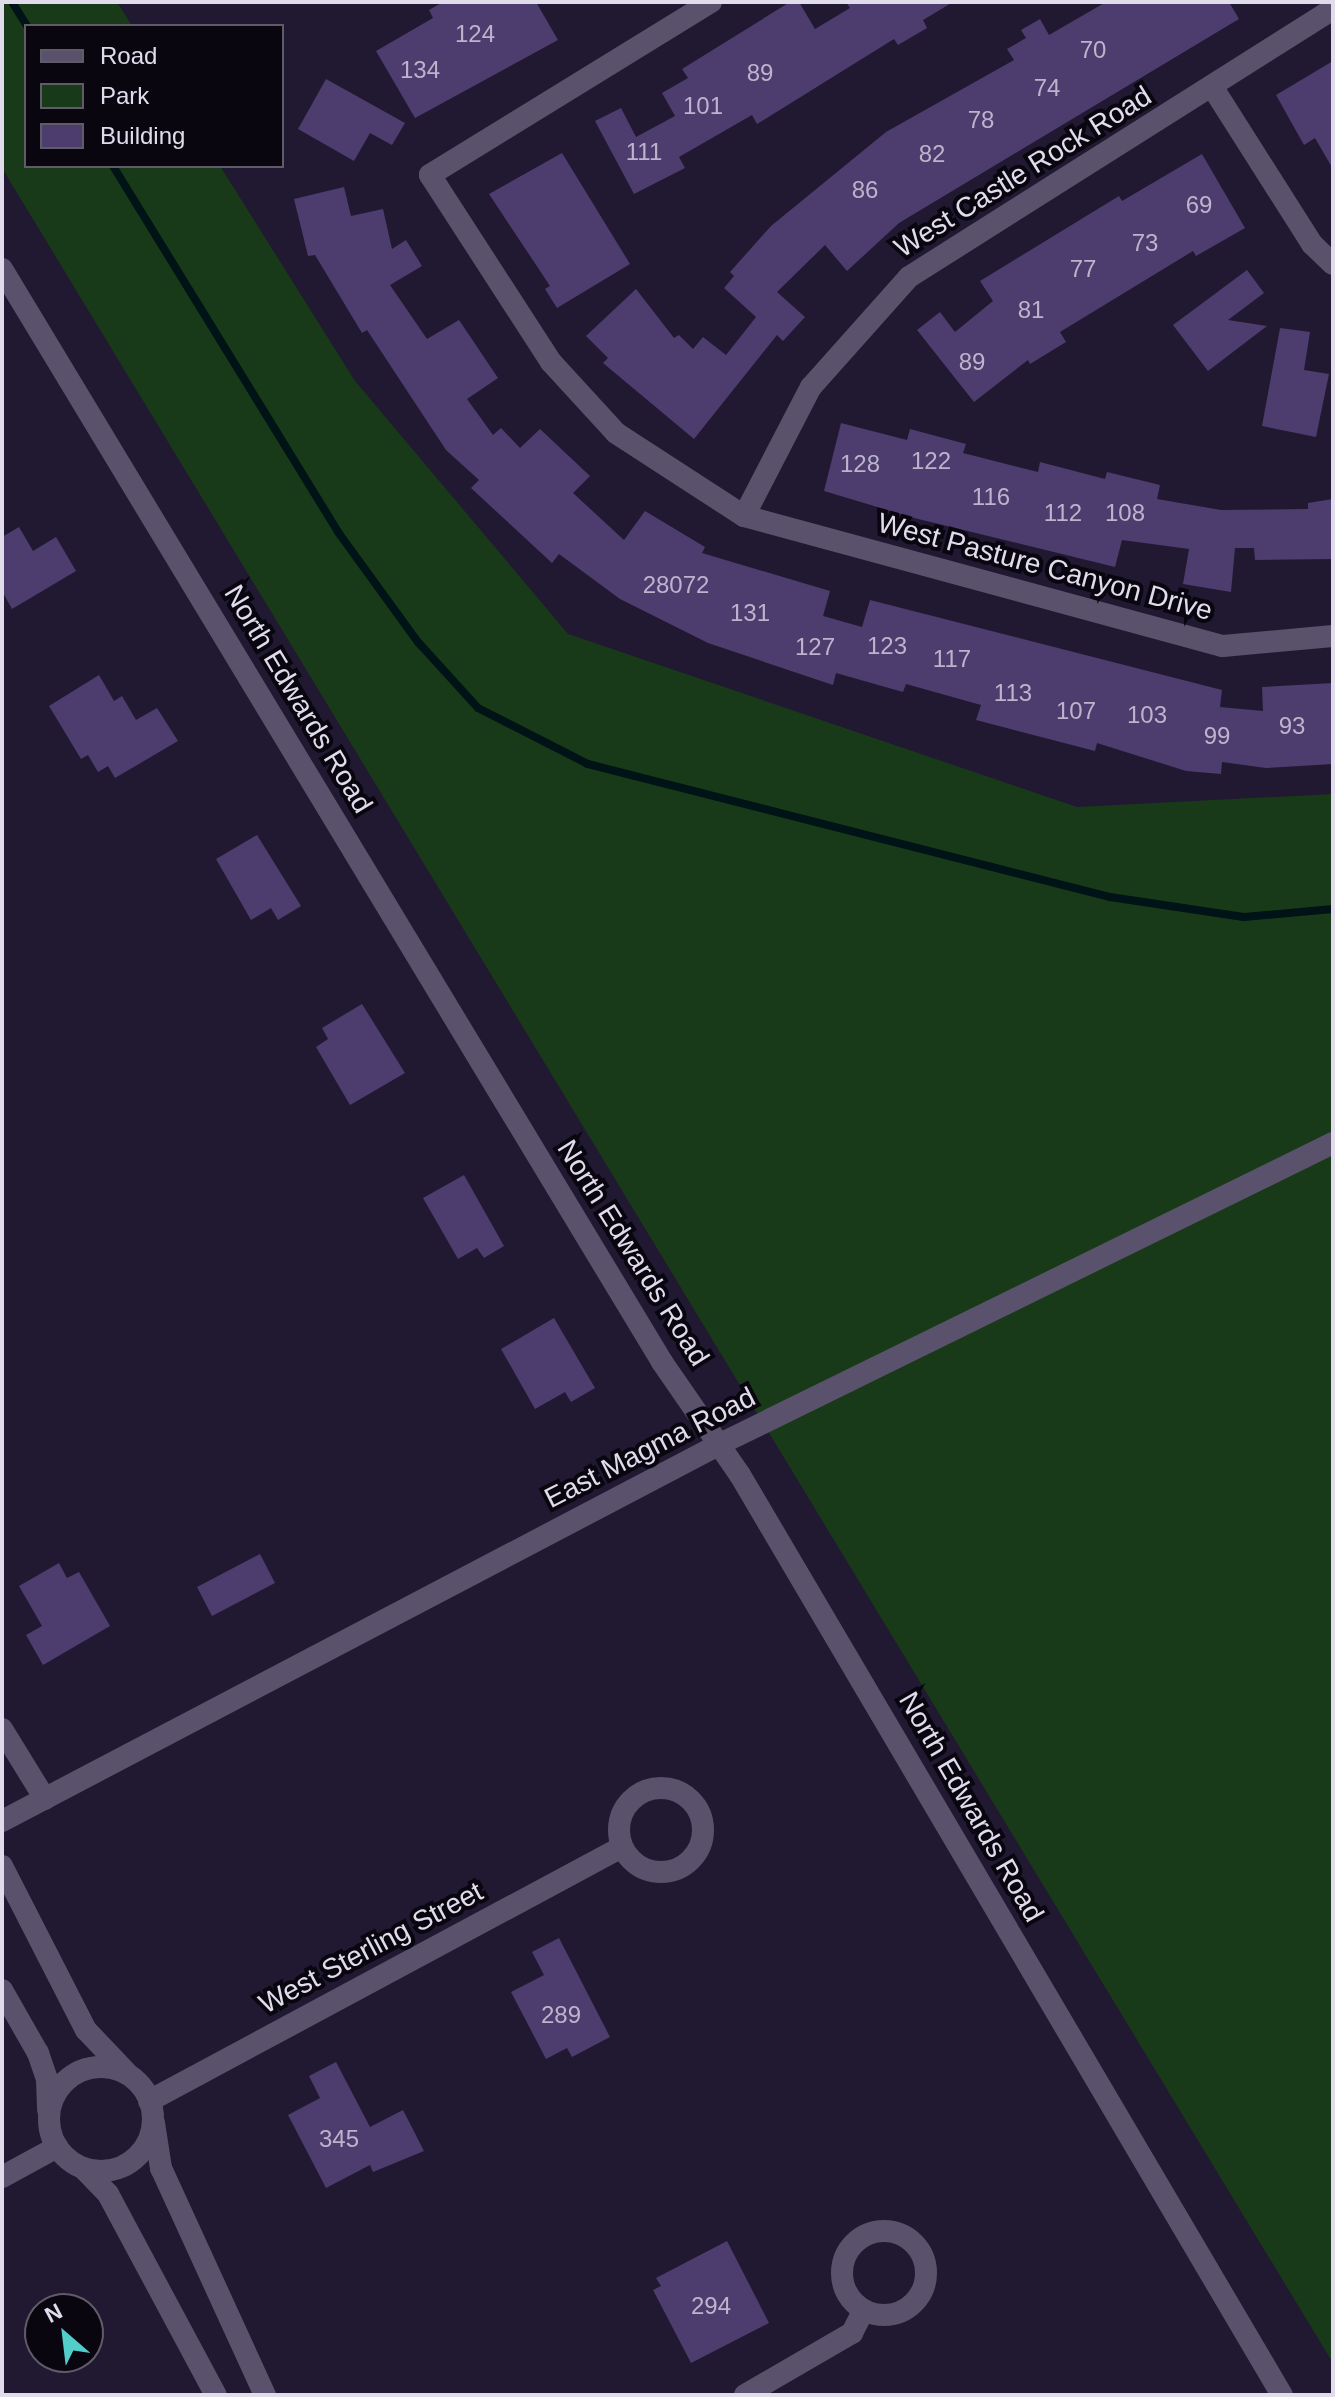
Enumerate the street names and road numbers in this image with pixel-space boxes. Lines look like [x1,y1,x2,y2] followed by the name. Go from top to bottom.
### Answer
[888,79,1158,265] street label: West Castle Rock Road
[874,506,1216,628] street label: West Pasture Canyon Drive
[217,579,379,819] street label: North Edwards Road
[550,1134,716,1372] street label: North Edwards Road
[539,1380,761,1516] street label: East Magma Road
[891,1686,1051,1928] street label: North Edwards Road
[253,1875,489,2021] street label: West Sterling Street

